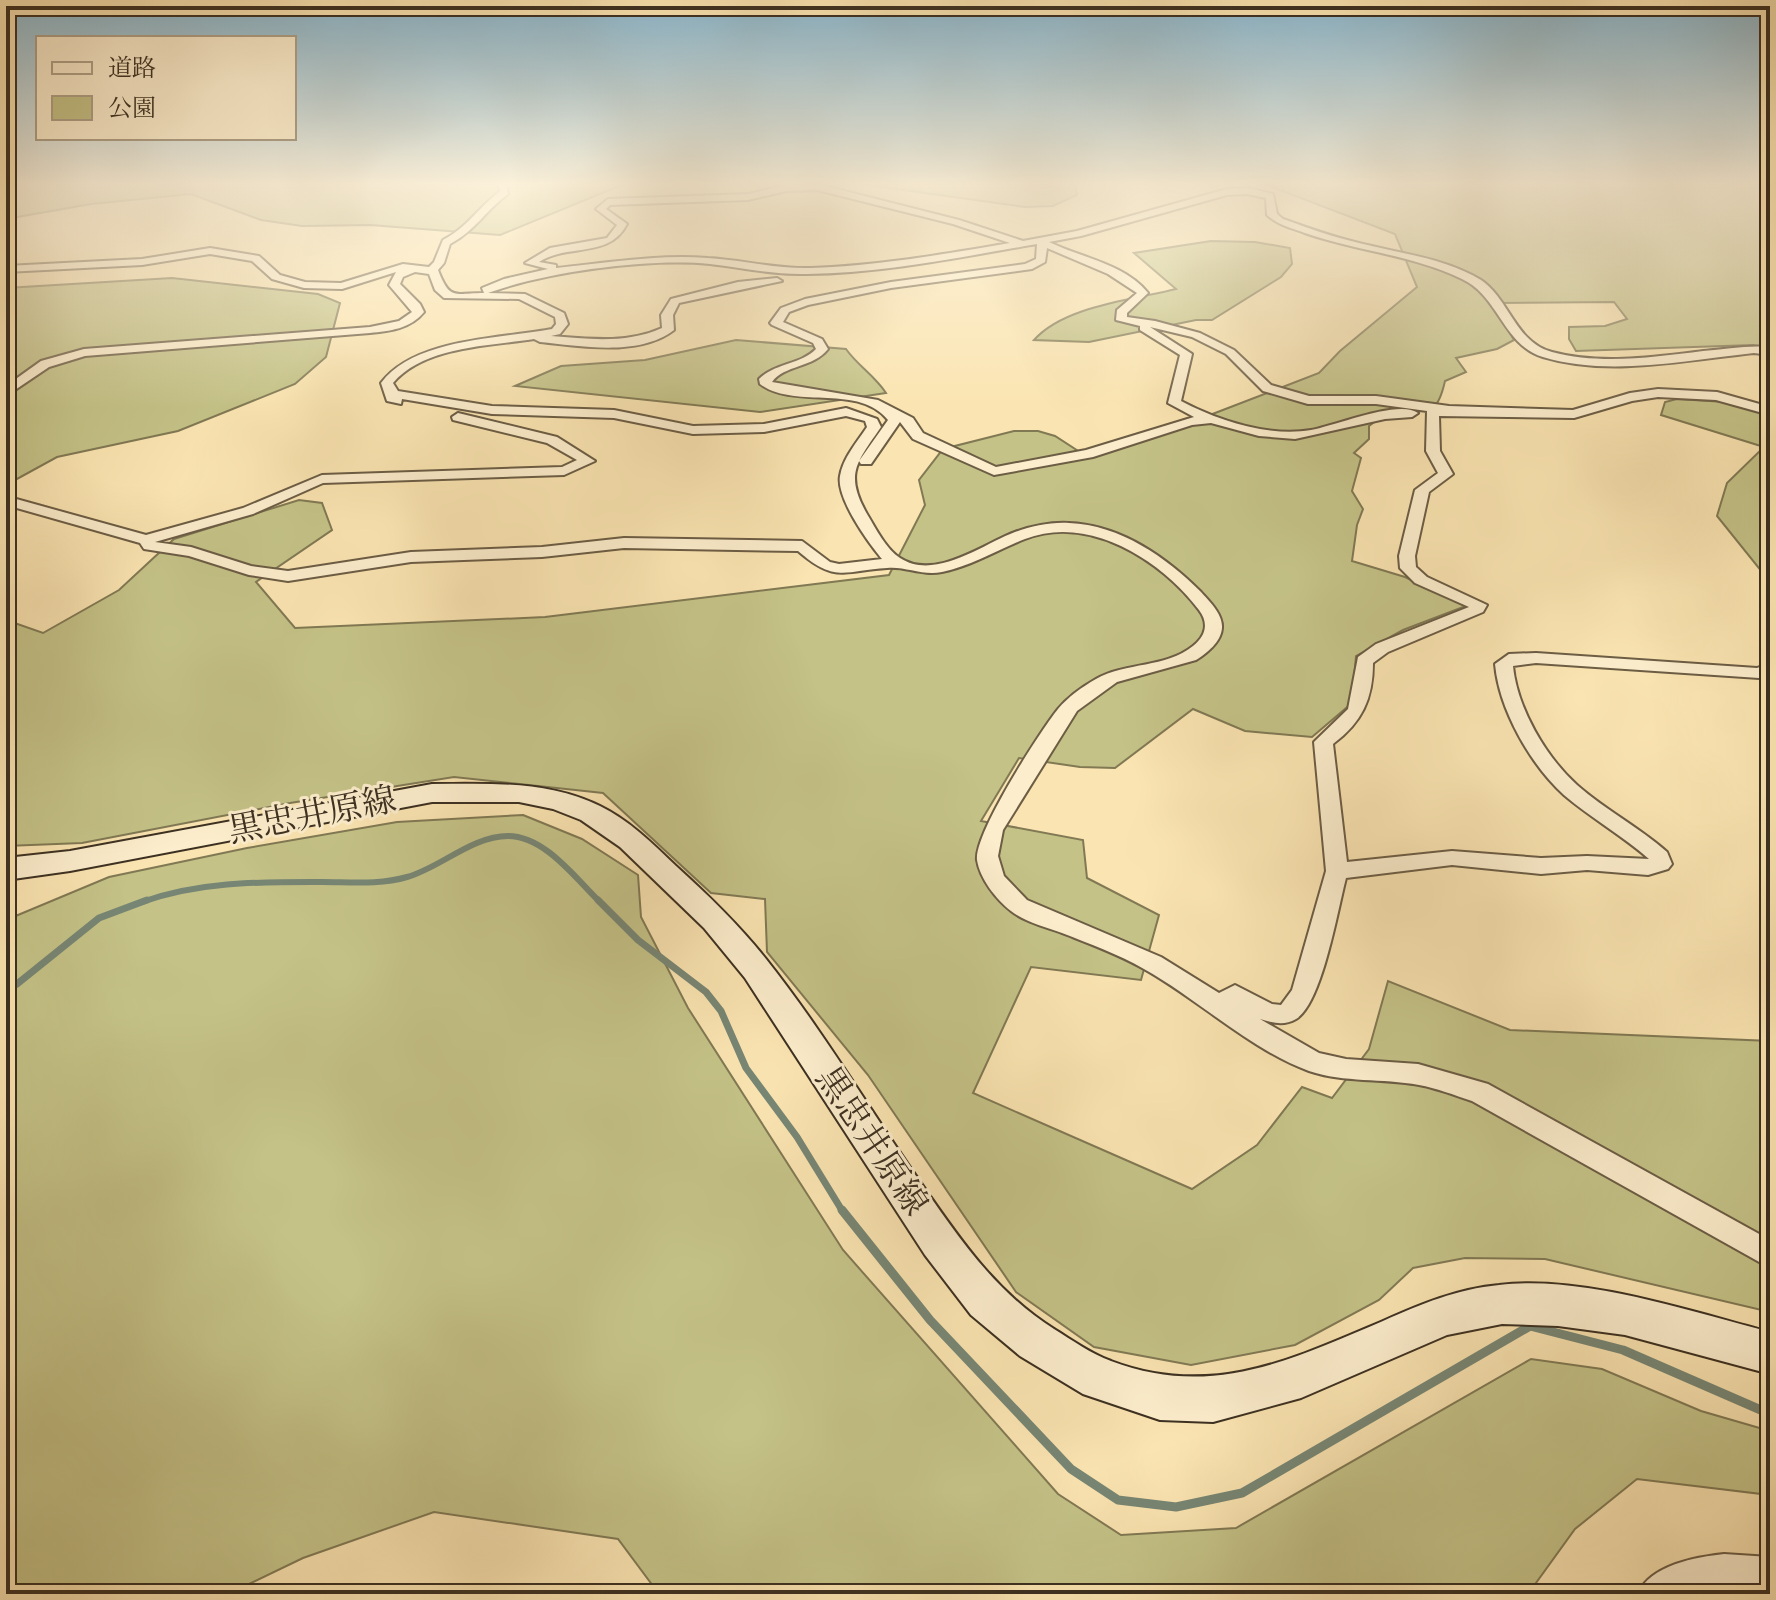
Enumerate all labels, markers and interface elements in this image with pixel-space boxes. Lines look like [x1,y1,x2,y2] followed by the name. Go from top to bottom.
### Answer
[36,36,296,140] legend
[108,52,156,85] text: 道路
[108,92,156,125] text: 公園
[224,776,400,854] street label: 黒忠井原線
[805,1058,939,1224] street label: 黒忠井原線

